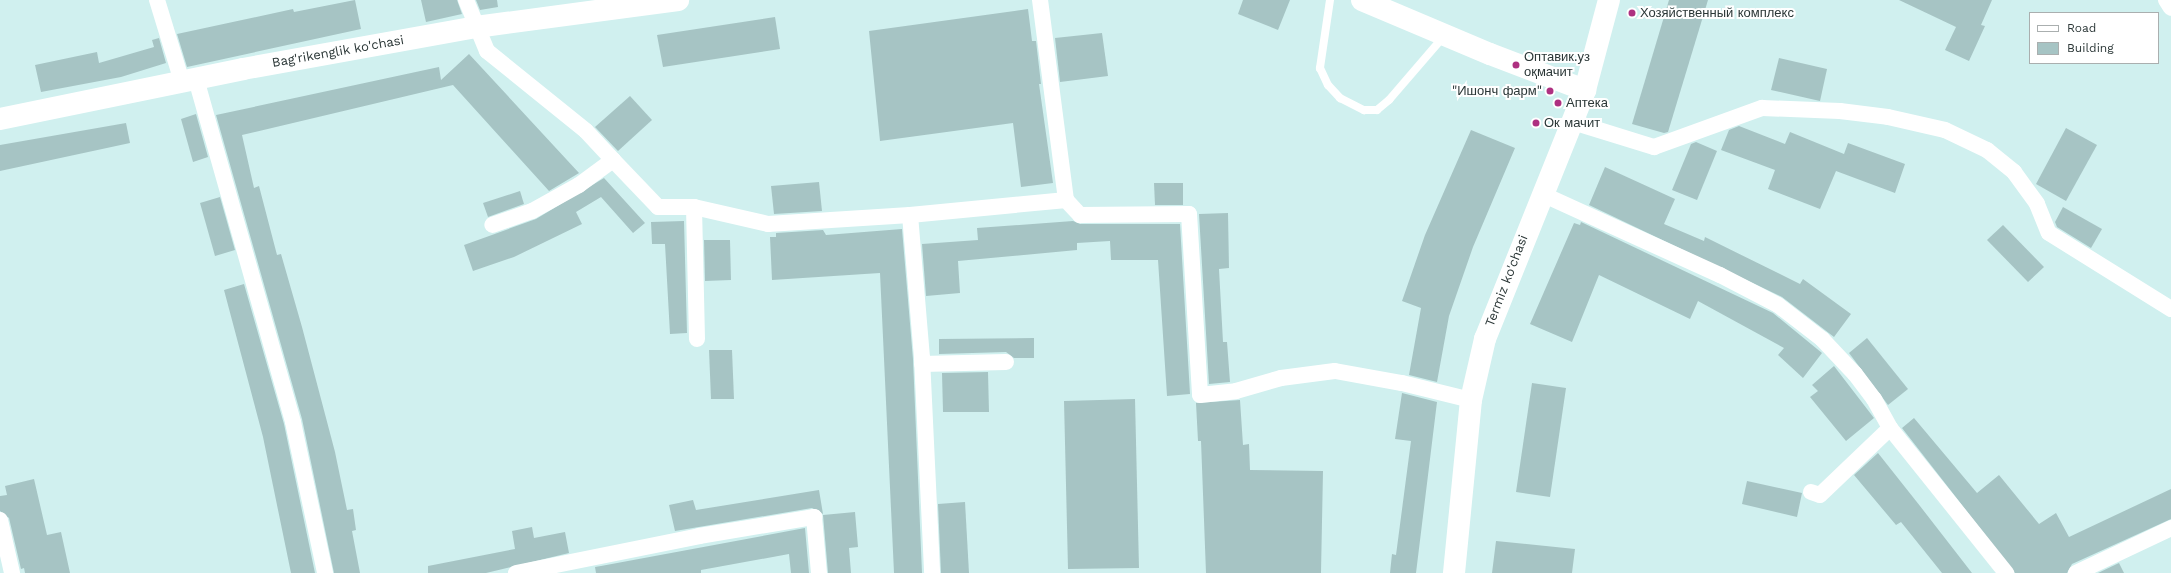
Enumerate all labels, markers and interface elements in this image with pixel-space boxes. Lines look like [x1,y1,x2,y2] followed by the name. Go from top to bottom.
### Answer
[1640,5,1794,21] place label: Хозяйственный комплекс
[1627,8,1637,18] marker: Хозяйственный комплекс
[2029,12,2159,64] legend
[2067,21,2096,35] text: Road
[271,33,405,71] street label: Bag'rikenglik ko'chasi
[2067,41,2114,55] text: Building
[1524,50,1590,81] place label: Оптавик.уз оқмачит
[1511,60,1521,70] marker: Оптавик.уз оқмачит
[1452,83,1542,99] place label: "Ишонч фарм"
[1545,86,1555,96] marker: "Ишонч фарм"
[1566,95,1608,111] place label: Аптека
[1553,98,1563,108] marker: Аптека
[1544,115,1600,131] place label: Ок мачит
[1531,118,1541,128] marker: Ок мачит
[1482,233,1532,329] street label: Termiz ko'chasi

